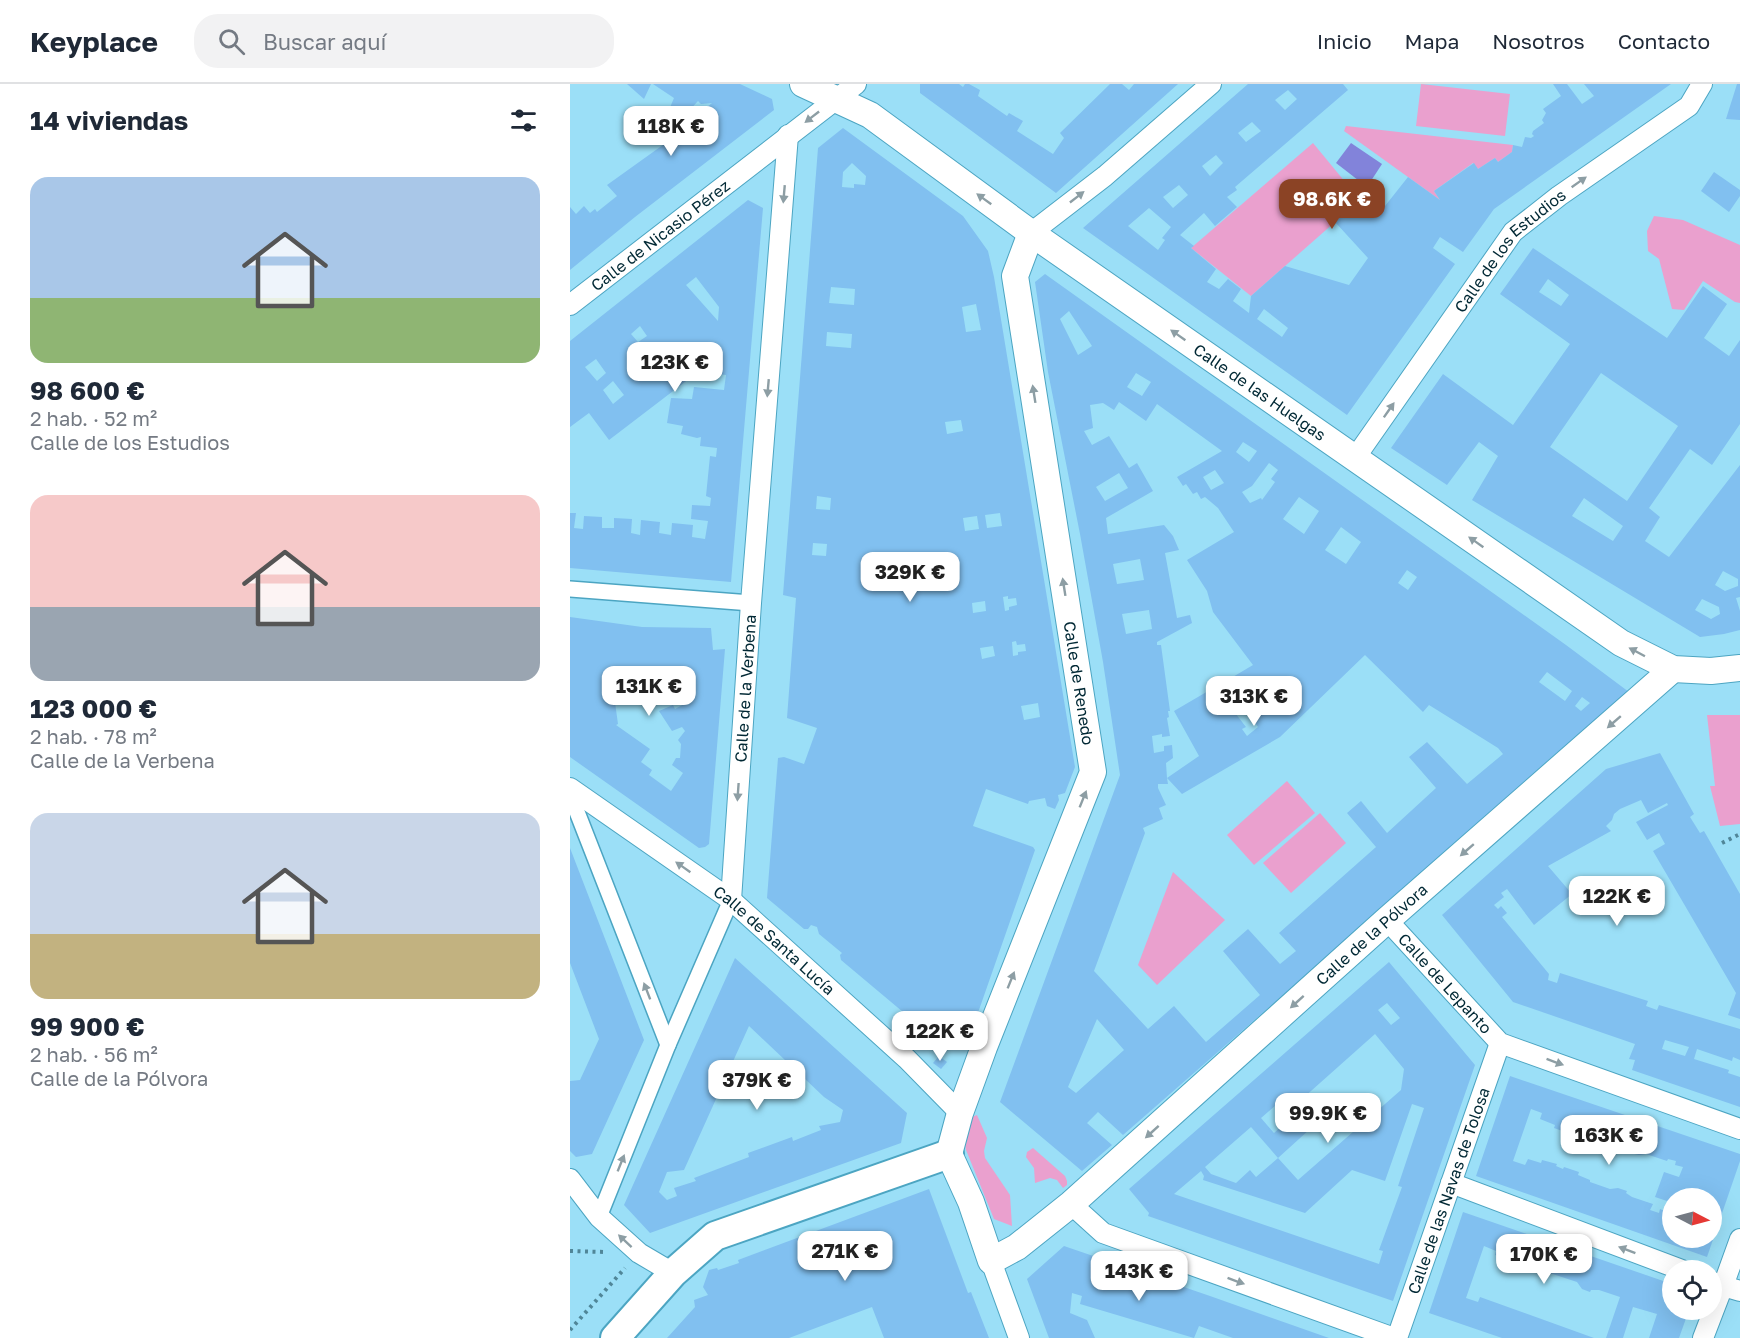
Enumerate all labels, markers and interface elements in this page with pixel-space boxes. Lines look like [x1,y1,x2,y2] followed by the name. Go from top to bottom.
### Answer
[194,14,614,68] search box
[30,25,158,58] text: Keyplace
[215,25,248,58] icon: search
[263,28,386,55] text: Buscar aquí
[1317,28,1372,54] text: Inicio
[1405,28,1459,54] text: Mapa
[1492,28,1585,54] text: Nosotros
[1618,28,1710,54] text: Contacto
[507,104,540,137] icon: filters
[30,105,188,136] text: 14 viviendas
[622,106,720,157] pin: 118K €
[804,111,820,124] one-way arrow
[638,113,705,137] text: 118K €
[587,175,734,295] street label: Calle de Nicasio Pérez
[1571,176,1587,188] one-way arrow
[1277,179,1387,230] pin: 98.6K €
[779,184,789,203] one-way arrow
[1450,184,1570,316] street label: Calle de los Estudios
[1293,186,1371,210] text: 98.6K €
[1070,192,1085,204] one-way arrow
[976,193,992,205] one-way arrow
[231,216,339,324] icon: home
[1171,329,1187,341] one-way arrow
[1190,339,1330,445] street label: Calle de las Huelgas
[626,342,724,393] pin: 123K €
[641,349,709,373] text: 123K €
[30,375,145,406] text: 98 600 €
[763,379,773,398] one-way arrow
[1029,385,1038,404] one-way arrow
[1383,402,1395,418] one-way arrow
[30,406,157,430] text: 2 hab. · 52 m²
[30,430,230,454] text: Calle de los Estudios
[231,534,339,642] icon: home
[1469,536,1485,548] one-way arrow
[861,552,959,603] pin: 329K €
[875,559,945,583] text: 329K €
[1060,577,1069,596] one-way arrow
[730,614,760,763] street label: Calle de la Verbena
[1059,620,1099,746] street label: Calle de Renedo
[1629,647,1646,657] one-way arrow
[600,666,698,717] pin: 131K €
[616,673,682,697] text: 131K €
[1205,676,1303,727] pin: 313K €
[1220,683,1288,707] text: 313K €
[30,693,157,724] text: 123 000 €
[1607,715,1622,728] one-way arrow
[30,724,157,748] text: 2 hab. · 78 m²
[30,748,215,772] text: Calle de la Verbena
[734,783,743,802] one-way arrow
[1078,789,1088,807] one-way arrow
[1460,844,1475,857] one-way arrow
[231,852,339,960] icon: home
[676,861,692,873] one-way arrow
[1568,876,1666,927] pin: 122K €
[1312,879,1431,989] street label: Calle de la Pólvora
[710,881,839,999] street label: Calle de Santa Lucía
[1583,883,1651,907] text: 122K €
[1394,929,1496,1038] street label: Calle de Lepanto
[1006,971,1016,989] one-way arrow
[641,982,651,1000] one-way arrow
[1290,995,1305,1008] one-way arrow
[30,1011,145,1042] text: 99 900 €
[891,1011,989,1062] pin: 122K €
[906,1018,974,1042] text: 122K €
[30,1042,158,1066] text: 2 hab. · 56 m²
[1546,1058,1564,1068] one-way arrow
[708,1060,806,1111] pin: 379K €
[30,1066,208,1090] text: Calle de la Pólvora
[722,1067,792,1091] text: 379K €
[1403,1085,1494,1297] street label: Calle de las Navas de Tolosa
[1273,1093,1383,1144] pin: 99.9K €
[1289,1100,1367,1124] text: 99.9K €
[1560,1115,1658,1166] pin: 163K €
[1575,1122,1643,1146] text: 163K €
[1145,1125,1160,1138] one-way arrow
[616,1153,626,1171] one-way arrow
[1662,1188,1722,1248] north arrow
[1662,1188,1722,1320] map controls
[796,1231,894,1282] pin: 271K €
[1495,1234,1593,1285] pin: 170K €
[618,1235,633,1248] one-way arrow
[812,1238,879,1262] text: 271K €
[1510,1241,1578,1265] text: 170K €
[1618,1244,1636,1254] one-way arrow
[1090,1251,1188,1302] pin: 143K €
[1105,1258,1173,1282] text: 143K €
[1662,1260,1722,1320] button: locate
[1227,1276,1245,1286] one-way arrow

